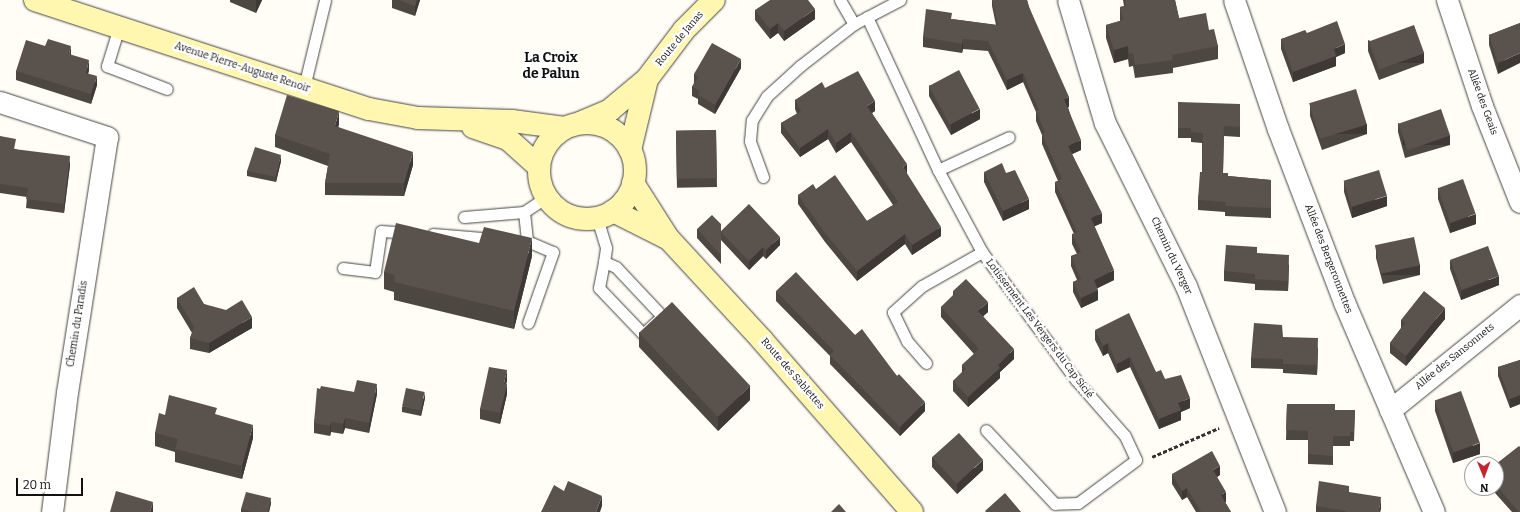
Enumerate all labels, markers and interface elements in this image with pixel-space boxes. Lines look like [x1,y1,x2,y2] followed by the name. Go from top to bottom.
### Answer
[654,9,706,69] street label: Route de Janas
[173,40,311,96] street label: Avenue Pierre-Auguste Renoir
[523,50,579,82] district label: La Croix de Palun
[1464,67,1500,137] street label: Allée des Geais
[1302,203,1354,315] street label: Allée des Bergeronnettes
[1148,215,1194,297] street label: Chemin du Verger
[983,257,1095,401] street label: Lotissement Les Vergers du Cap Sicié
[65,280,91,368] street label: Chemin du Paradis
[1413,321,1497,393] street label: Allée des Sansonnets
[758,336,826,412] street label: Route des Sablettes
[1464,456,1504,496] north arrow
[18,470,85,496] scale bar
[23,478,51,492] text: 20 m
[1480,481,1489,494] text: N

